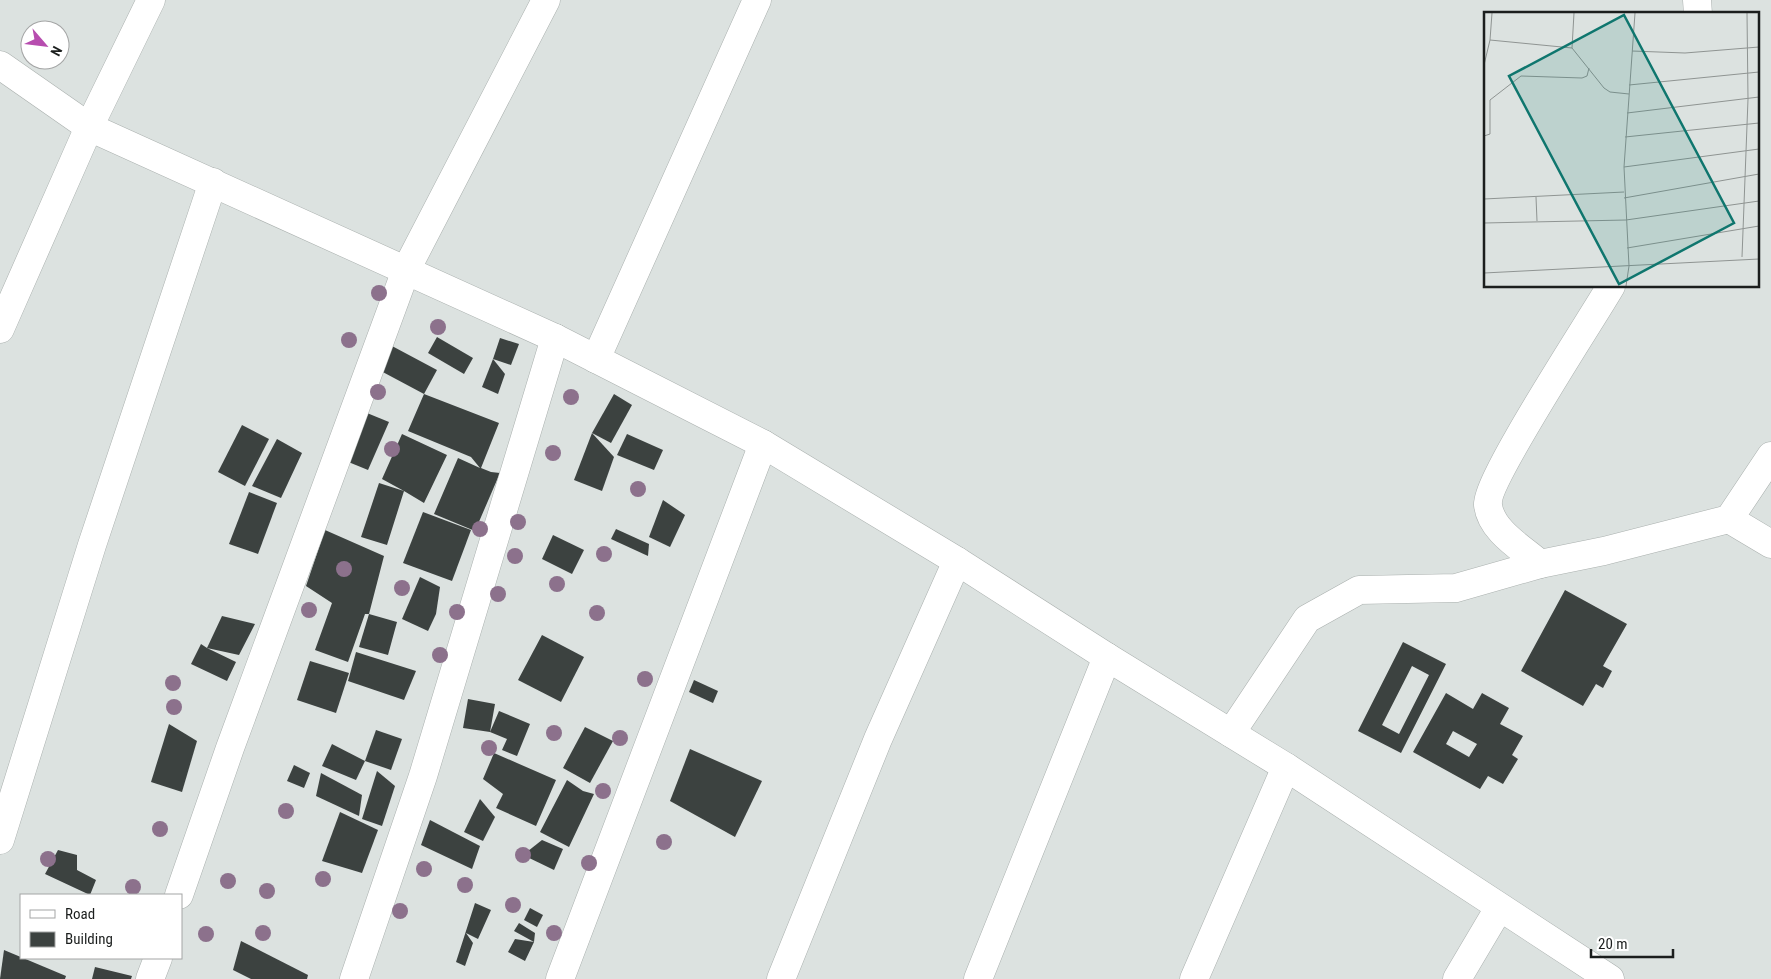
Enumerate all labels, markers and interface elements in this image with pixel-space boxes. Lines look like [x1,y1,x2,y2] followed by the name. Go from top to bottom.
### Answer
[1484,12,1758,288] inset map
[20,20,70,70] north arrow
[47,44,66,59] text: N
[20,894,182,959] legend
[65,905,95,923] text: Road
[1591,926,1674,958] scale bar
[65,930,113,948] text: Building
[1598,935,1628,953] text: 20 m

